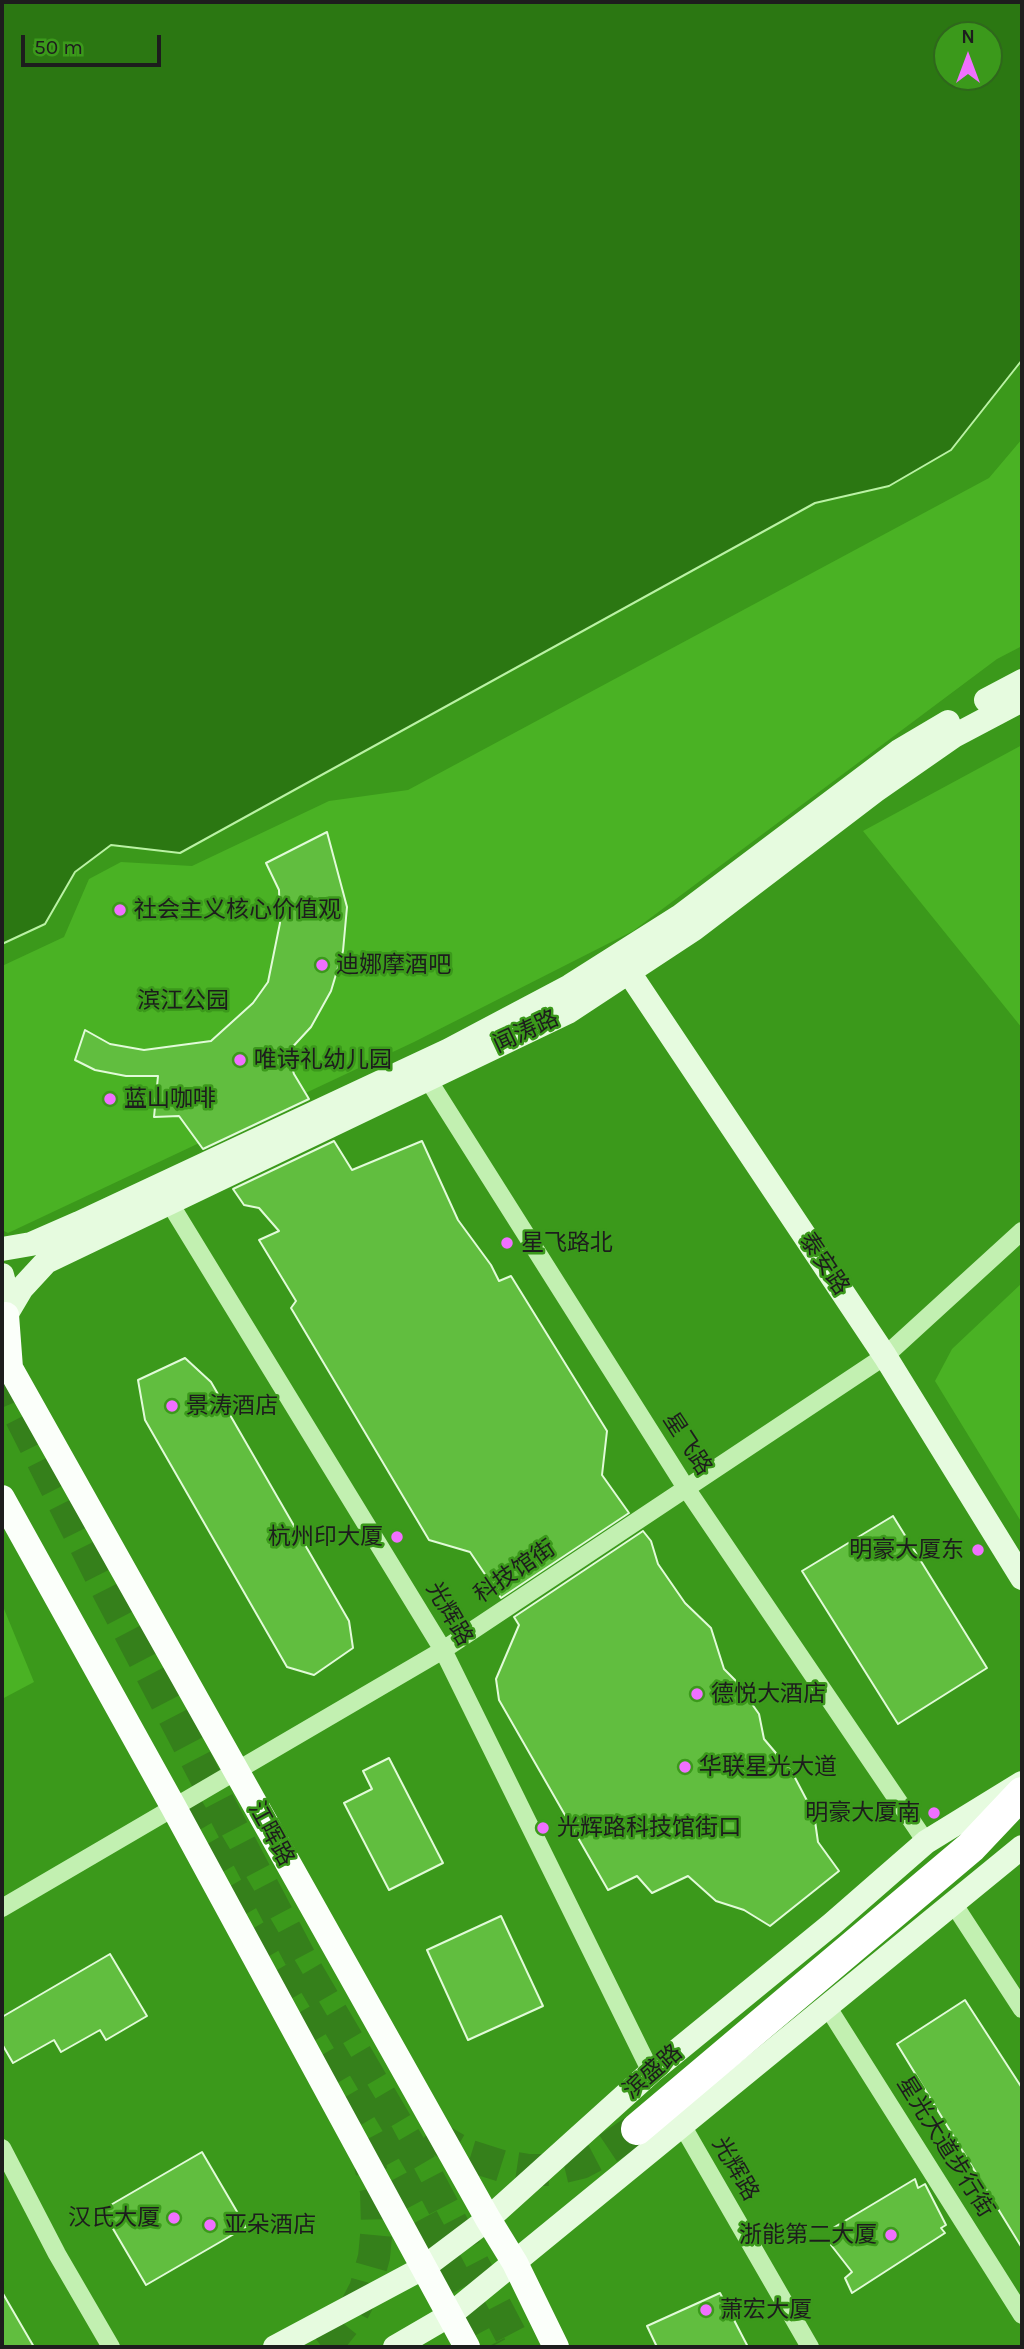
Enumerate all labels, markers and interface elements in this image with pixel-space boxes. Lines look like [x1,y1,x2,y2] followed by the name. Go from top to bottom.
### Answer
[24,21,164,65] scale bar
[933,21,1003,91] north arrow
[961,26,975,48] text: N
[34,35,83,59] text: 50 m
[134,896,341,924] place label: 社会主义核心价值观
[112,902,128,918] marker: 社会主义核心价值观
[336,951,451,979] place label: 迪娜摩酒吧
[314,957,330,973] marker: 迪娜摩酒吧
[137,987,229,1015] park label: 滨江公园
[489,1005,563,1059] street label: 闻涛路
[254,1046,392,1074] place label: 唯诗礼幼儿园
[232,1052,248,1068] marker: 唯诗礼幼儿园
[124,1085,216,1113] place label: 蓝山咖啡
[102,1091,118,1107] marker: 蓝山咖啡
[793,1228,855,1300] street label: 泰安路
[521,1229,613,1257] place label: 星飞路北
[499,1235,515,1251] marker: 星飞路北
[186,1392,278,1420] place label: 景涛酒店
[164,1398,180,1414] marker: 景涛酒店
[657,1408,717,1480] street label: 星飞路
[268,1523,383,1551] place label: 杭州印大厦
[389,1529,405,1545] marker: 杭州印大厦
[469,1535,561,1609] street label: 科技馆街
[849,1536,964,1564] place label: 明豪大厦东
[970,1542,986,1558] marker: 明豪大厦东
[420,1577,478,1651] street label: 光辉路
[711,1680,826,1708] place label: 德悦大酒店
[689,1686,705,1702] marker: 德悦大酒店
[699,1753,837,1781] place label: 华联星光大道
[677,1759,693,1775] marker: 华联星光大道
[242,1797,300,1871] street label: 江晖路
[805,1799,920,1827] place label: 明豪大厦南
[926,1805,942,1821] marker: 明豪大厦南
[557,1814,741,1842] place label: 光辉路科技馆街口
[535,1820,551,1836] marker: 光辉路科技馆街口
[618,2039,688,2105] street label: 滨盛路
[891,2071,999,2223] street label: 星光大道步行街
[706,2132,764,2206] street label: 光辉路
[68,2204,160,2232] place label: 汉氏大厦
[166,2210,182,2226] marker: 汉氏大厦
[224,2211,316,2239] place label: 亚朵酒店
[202,2217,218,2233] marker: 亚朵酒店
[739,2221,877,2249] place label: 浙能第二大厦
[883,2227,899,2243] marker: 浙能第二大厦
[720,2296,812,2324] place label: 萧宏大厦
[698,2302,714,2318] marker: 萧宏大厦

